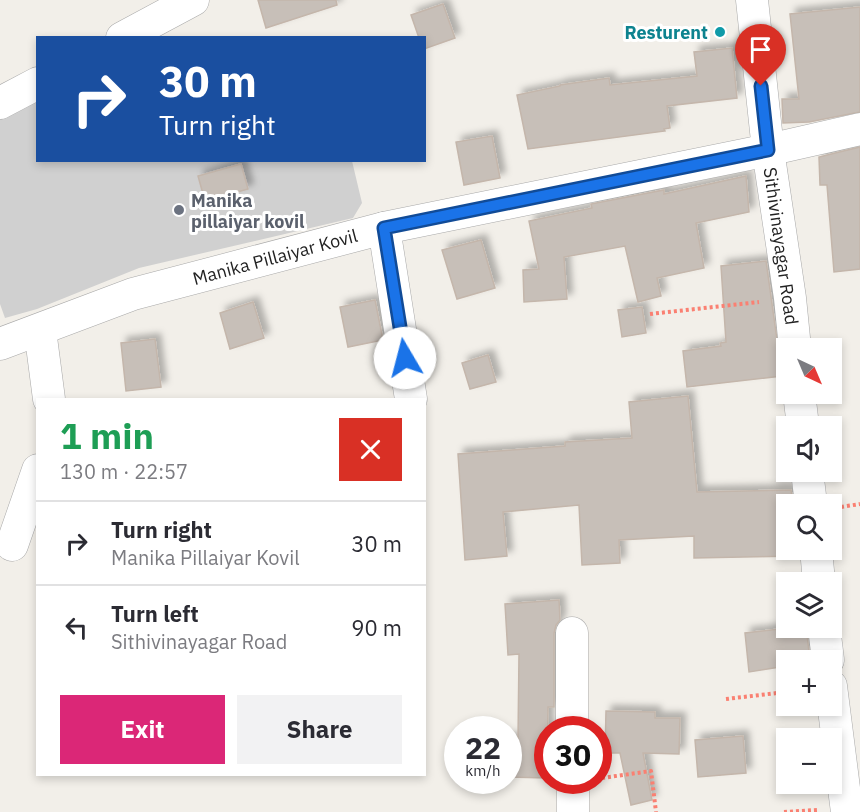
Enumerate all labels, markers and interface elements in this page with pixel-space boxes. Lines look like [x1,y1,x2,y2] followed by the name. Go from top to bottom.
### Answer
[625,21,708,44] place label: Resturent
[735,24,786,86] pin
[713,25,727,39] marker: Resturent
[744,33,777,66] icon: arrive
[159,54,257,109] text: 30 m
[60,60,138,138] icon: right
[159,107,276,142] text: Turn right
[759,166,803,326] street label: Sithivinayagar Road
[191,189,305,233] place label: Manika pillaiyar kovil
[172,203,186,217] marker: Manika pillaiyar kovil
[190,224,360,290] street label: Manika Pillaiyar Kovil
[373,326,437,390] position arrow
[776,338,842,404] north arrow
[776,338,842,794] map controls
[60,412,154,459] text: 1 min
[776,416,842,482] button: sound
[339,418,402,481] button: close
[60,458,188,485] text: 130 m · 22:57
[776,494,842,560] button: search
[111,515,212,544] text: Turn right
[60,527,93,560] icon: right
[351,529,402,558] text: 30 m
[111,544,300,571] text: Manika Pillaiyar Kovil
[776,572,842,638] button: layers
[111,599,199,628] text: Turn left
[60,611,93,644] icon: left
[351,613,402,642] text: 90 m
[111,628,287,655] text: Sithivinayagar Road
[776,650,842,716] button: +
[60,695,225,764] button: Exit
[237,695,402,764] button: Share
[534,716,612,794] speed limit sign: 30
[465,728,501,767] text: 22
[776,728,842,794] button: −
[465,761,501,780] text: km/h

